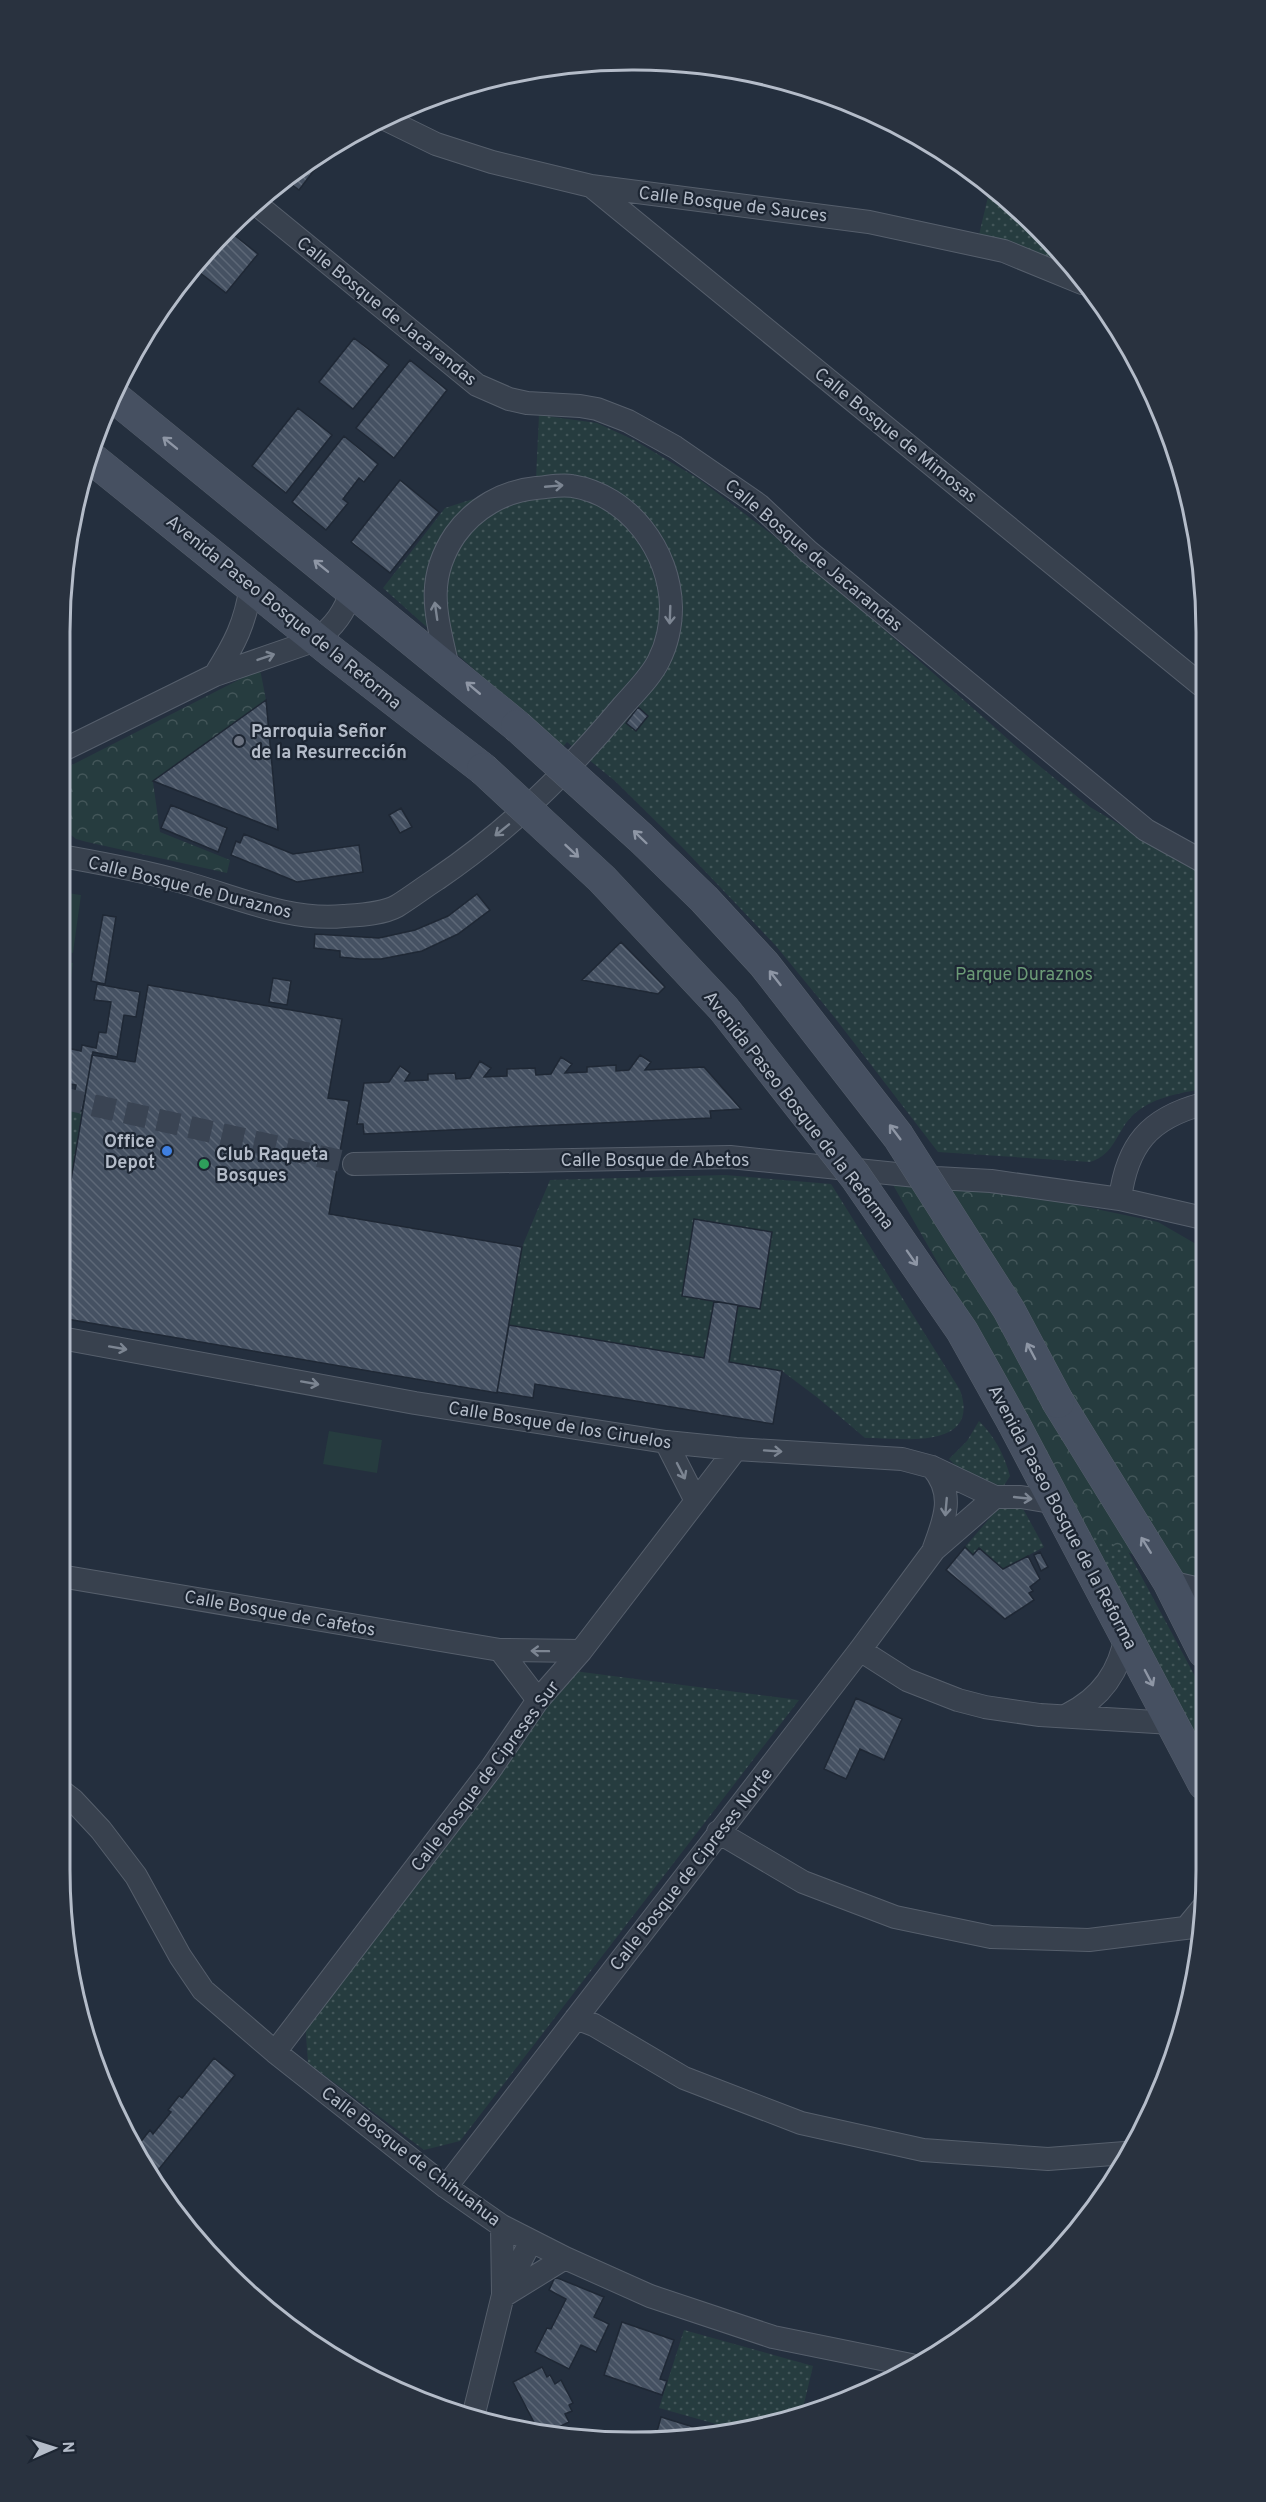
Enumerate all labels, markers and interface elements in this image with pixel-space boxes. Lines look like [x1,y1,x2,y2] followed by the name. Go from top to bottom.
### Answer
[637,182,829,228] street label: Calle Bosque de Sauces
[291,232,481,392] street label: Calle Bosque de Jacarandas
[809,363,981,509] street label: Calle Bosque de Mimosas
[162,436,178,449] one-way arrow
[719,475,907,637] street label: Calle Bosque de Jacarandas
[544,481,563,492] one-way arrow
[161,511,406,715] street label: Avenida Paseo Bosque de la Reforma
[313,559,329,572] one-way arrow
[431,601,442,621] one-way arrow
[665,604,676,624] one-way arrow
[256,651,275,662] one-way arrow
[465,682,481,695] one-way arrow
[251,721,407,765] place label: Parroquia Señor de la Resurrección
[232,734,246,748] marker: Parroquia Señor de la Resurrección
[494,823,510,836] one-way arrow
[633,829,648,844] one-way arrow
[565,844,580,858] one-way arrow
[85,852,294,925] street label: Calle Bosque de Duraznos
[955,964,1093,987] park label: Parque Duraznos
[768,970,781,986] one-way arrow
[697,987,898,1235] street label: Avenida Paseo Bosque de la Reforma
[888,1124,901,1140] one-way arrow
[104,1131,155,1175] place label: Office Depot
[160,1144,174,1158] marker: Office Depot
[216,1144,328,1188] place label: Club Raqueta Bosques
[560,1150,750,1173] street label: Calle Bosque de Abetos
[197,1157,211,1171] marker: Club Raqueta Bosques
[906,1249,918,1265] one-way arrow
[1024,1342,1036,1360] one-way arrow
[108,1343,127,1354] one-way arrow
[300,1378,319,1389] one-way arrow
[982,1381,1141,1654] street label: Avenida Paseo Bosque de la Reforma
[446,1397,673,1455] street label: Calle Bosque de los Ciruelos
[762,1446,782,1457] one-way arrow
[676,1462,687,1480] one-way arrow
[1012,1493,1032,1504] one-way arrow
[940,1497,951,1516] one-way arrow
[1139,1537,1151,1554] one-way arrow
[182,1586,377,1643] street label: Calle Bosque de Cafetos
[531,1645,551,1657] one-way arrow
[1144,1669,1155,1687] one-way arrow
[407,1677,566,1877] street label: Calle Bosque de Cipreses Sur
[606,1764,779,1976] street label: Calle Bosque de Cipreses Norte
[316,2082,504,2232] street label: Calle Bosque de Chihuahua
[24,2418,84,2478] north arrow
[57,2441,77,2454] text: N

